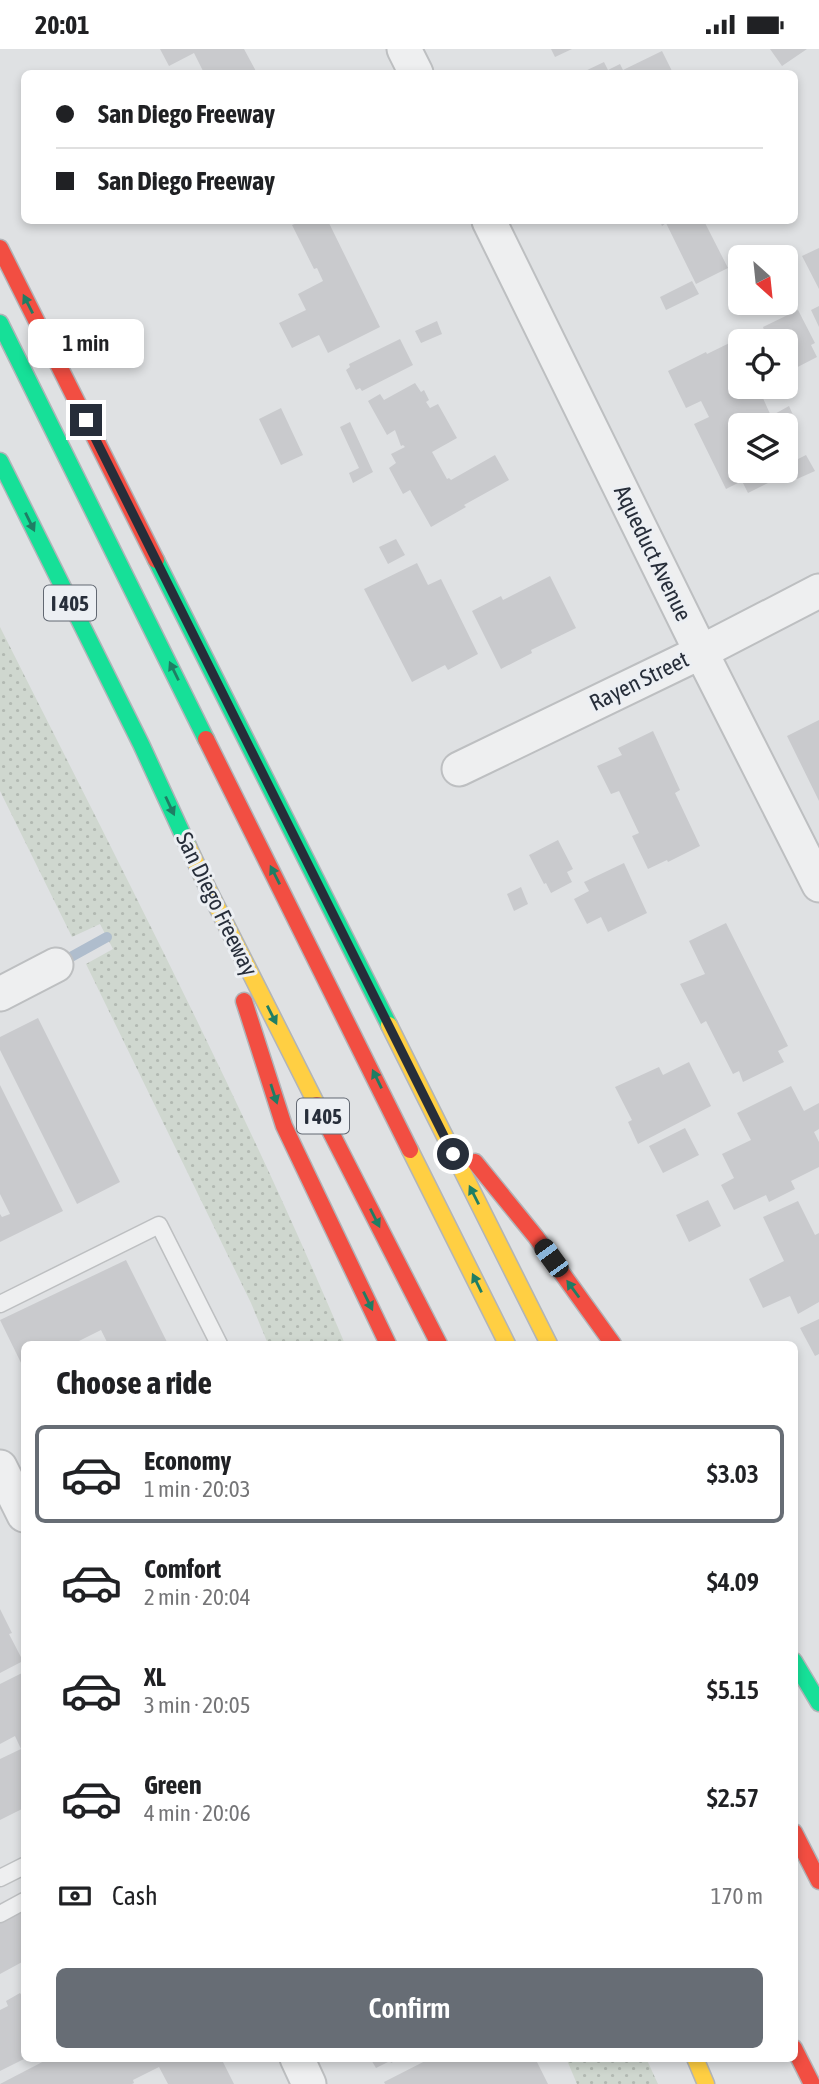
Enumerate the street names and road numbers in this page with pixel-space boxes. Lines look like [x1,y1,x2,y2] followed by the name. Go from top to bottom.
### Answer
[609,481,697,625] street label: Aqueduct Avenue
[44,585,96,621] road number: I 405
[585,646,693,716] street label: Rayen Street
[171,828,263,980] street label: San Diego Freeway
[297,1099,349,1133] road number: I 405

